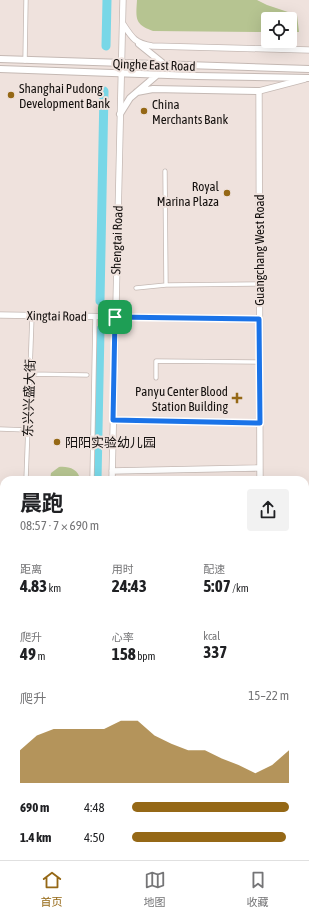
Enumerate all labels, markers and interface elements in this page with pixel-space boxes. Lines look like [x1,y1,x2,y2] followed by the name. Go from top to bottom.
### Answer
[261,12,297,48] map controls
[261,12,297,48] button: locate
[112,56,196,74] street label: Qinghe East Road
[19,81,110,111] place label: Shanghai Pudong Development Bank
[6,90,16,100] marker: Shanghai Pudong Development Bank
[152,97,229,127] place label: China Merchants Bank
[139,106,149,116] marker: China Merchants Bank
[157,179,220,209] place label: Royal Marina Plaza
[222,188,232,198] marker: Royal Marina Plaza
[252,194,267,306] street label: Guangchang West Road
[108,205,126,275] street label: Shengtai Road
[98,300,132,334] pin
[104,306,126,328] icon: arrive
[27,308,87,324] street label: Xingtai Road
[20,359,38,437] street label: 东兴兴盛大街
[135,384,228,414] place label: Panyu Center Blood Station Building
[231,392,243,404] marker: Panyu Center Blood Station Building
[65,435,156,450] place label: 阳阳实验幼儿园
[52,437,62,447] marker: 阳阳实验幼儿园
[247,489,289,531] button: share
[20,490,64,516] text: 晨跑
[20,518,99,533] text: 08:57 · 7 × 690 m
[20,563,42,575] text: 距离
[112,563,134,575] text: 用时
[203,563,225,575] text: 配速
[20,576,47,596] text: 4.83
[112,576,147,596] text: 24:43
[203,576,231,596] text: 5:07
[47,582,61,594] text: km
[231,582,249,594] text: /km
[203,630,220,642] text: kcal
[20,631,42,643] text: 爬升
[112,631,134,643] text: 心率
[203,642,227,662] text: 337
[20,644,36,664] text: 49
[112,644,136,664] text: 158
[36,650,45,662] text: m
[136,650,156,662] text: bpm
[248,688,289,703] text: 15–22 m
[20,691,46,706] text: 爬升
[20,800,49,815] text: 690 m
[84,800,105,815] text: 4:48
[20,830,51,845] text: 1.4 km
[84,830,105,845] text: 4:50
[41,869,63,909] tab: 首页
[144,869,166,909] tab: 地图
[247,869,269,909] tab: 收藏

